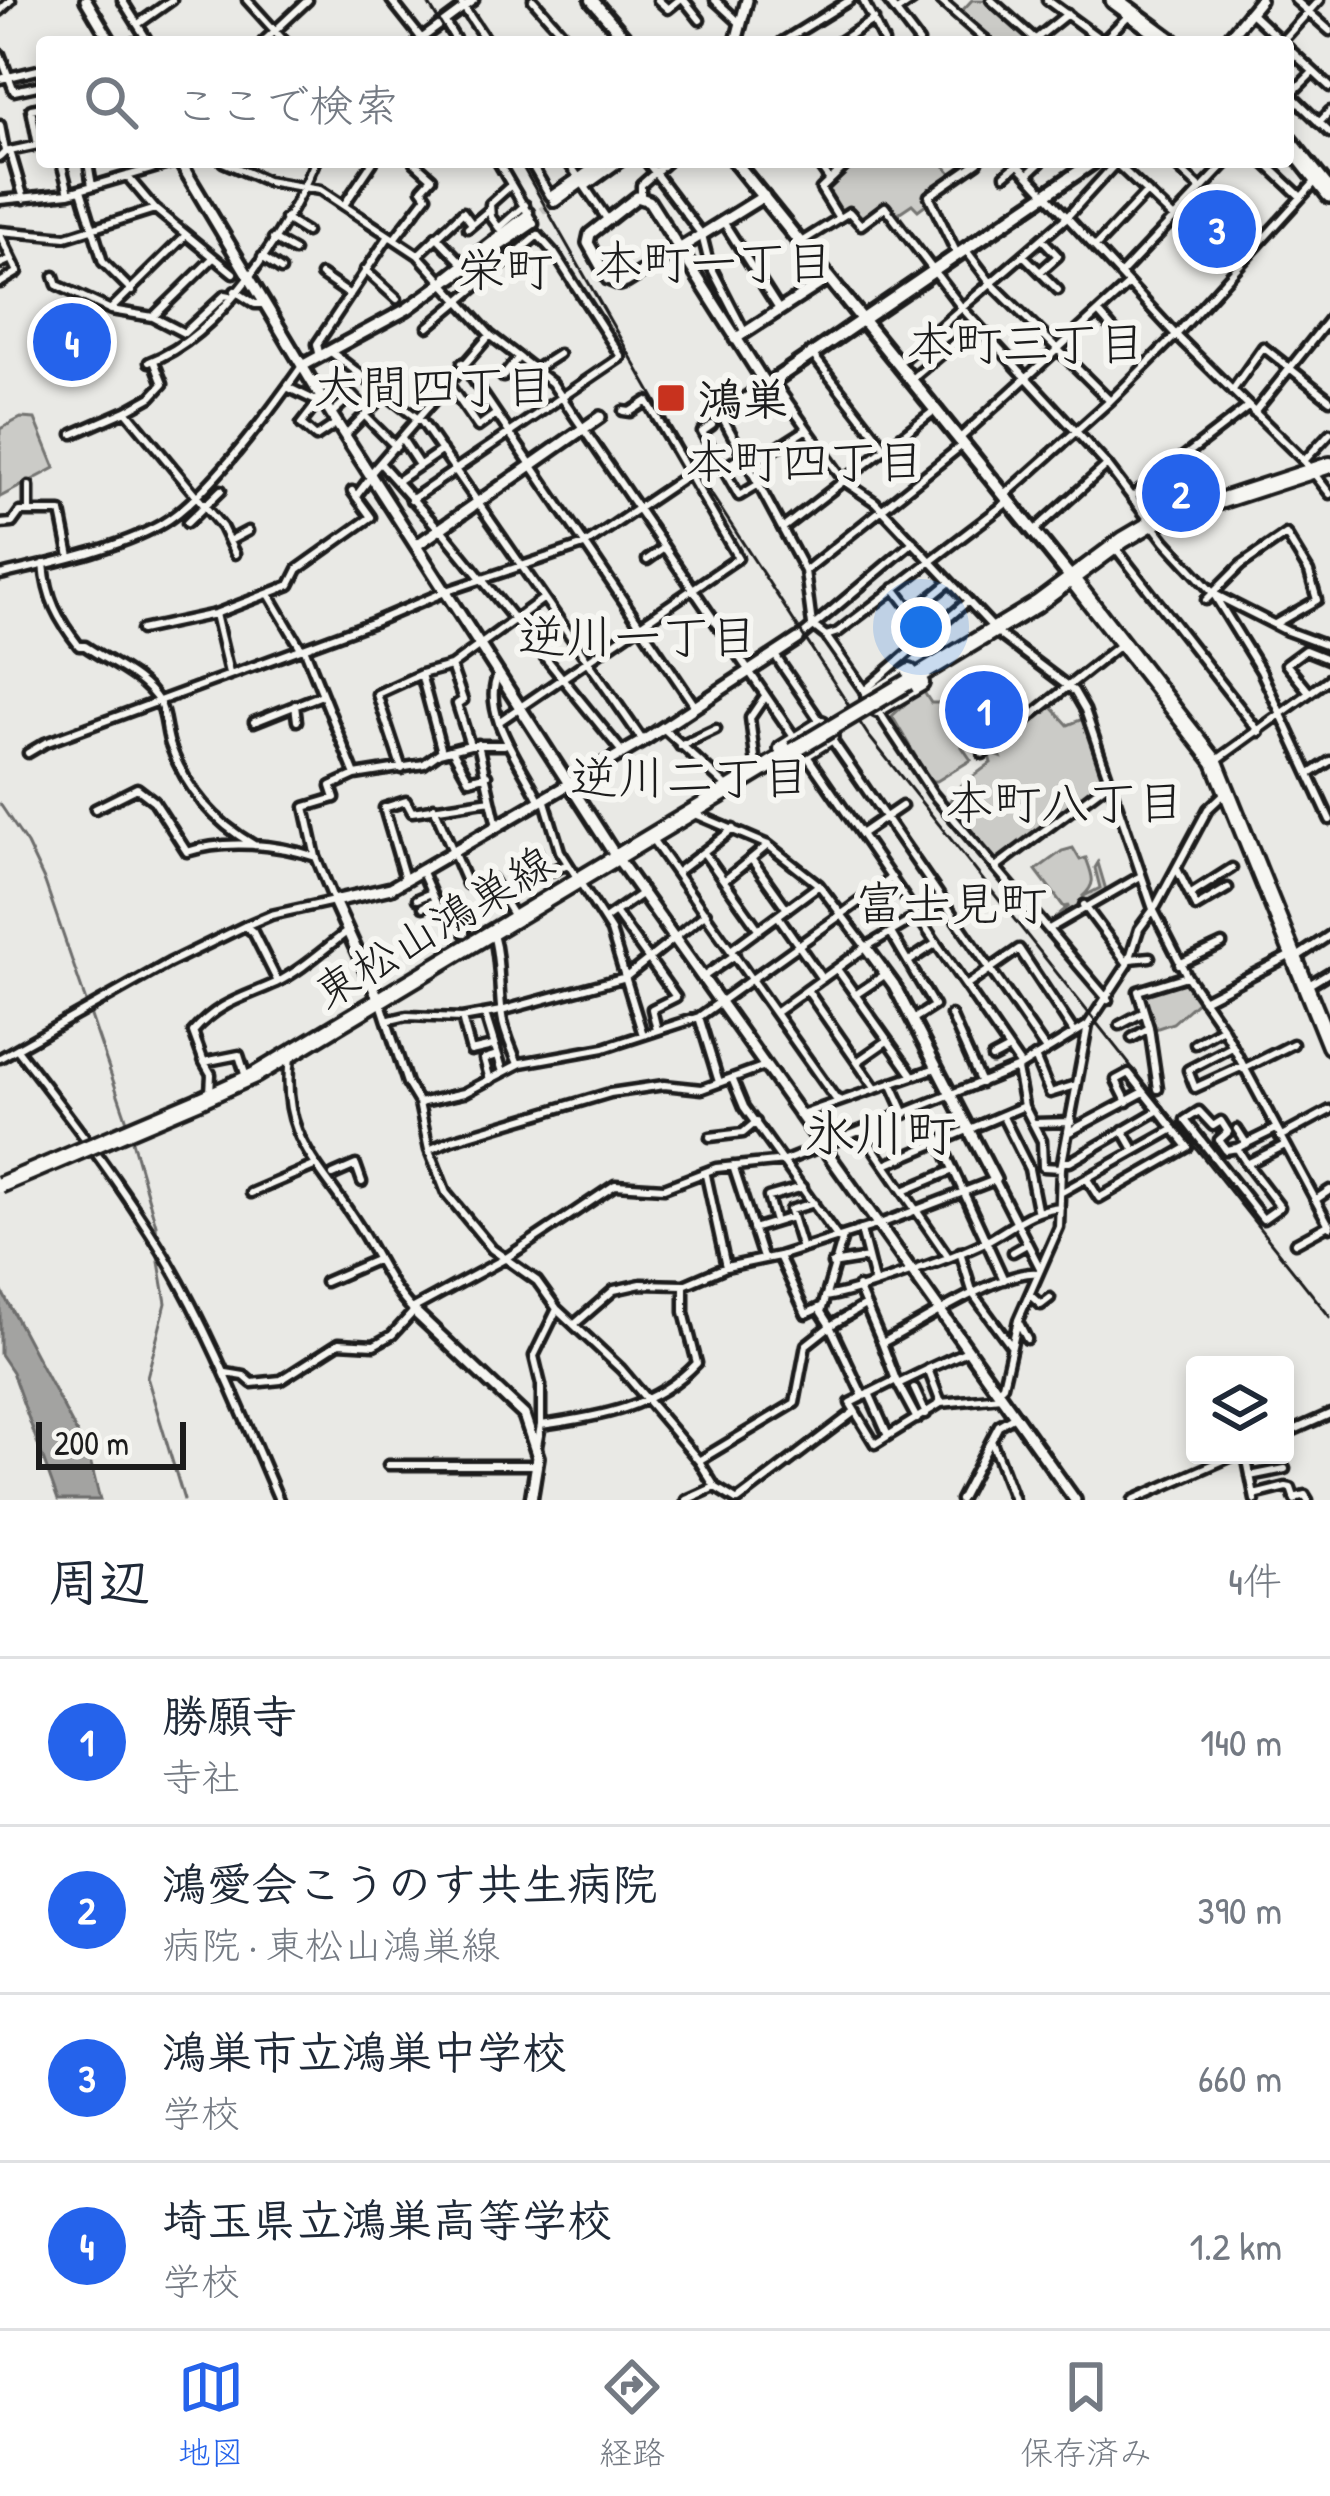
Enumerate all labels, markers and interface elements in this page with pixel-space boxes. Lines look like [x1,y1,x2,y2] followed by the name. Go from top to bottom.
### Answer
[36,36,1294,168] search box
[78,69,144,135] icon: search
[174,74,399,135] text: ここで検索
[1178,184,1256,274] pin: 3
[594,229,834,294] district label: 本町一丁目
[457,236,553,301] district label: 栄町
[33,297,111,387] pin: 4
[906,310,1146,375] district label: 本町三丁目
[313,353,553,418] district label: 大間四丁目
[698,368,788,429] place label: 鴻巣
[655,382,687,414] marker: 鴻巣
[685,428,925,493] district label: 本町四丁目
[1142,448,1220,538] pin: 2
[891,597,951,657] your location
[518,603,758,668] district label: 逆川一丁目
[945,665,1023,755] pin: 1
[570,744,810,809] district label: 逆川二丁目
[945,769,1185,834] district label: 本町八丁目
[302,830,564,1022] street label: 東松山鴻巣線
[855,870,1047,935] district label: 富士見町
[803,1098,957,1167] district label: 氷川町
[1186,1356,1294,1464] map controls
[1186,1356,1294,1464] button: layers
[36,1416,186,1469] scale bar
[54,1421,129,1465] text: 200 m
[48,1547,150,1616] text: 周辺
[1228,1554,1282,1607] text: 4件
[162,1685,297,1746] text: 勝願寺
[80,1715,94,1768] text: 1
[1200,1715,1282,1768] text: 140 m
[162,1750,240,1803] text: 寺社
[162,1853,657,1914] text: 鴻愛会こうのす共生病院
[78,1883,96,1936] text: 2
[1197,1883,1282,1936] text: 390 m
[162,1918,500,1971] text: 病院 · 東松山鴻巣線
[162,2021,567,2082] text: 鴻巣市立鴻巣中学校
[78,2051,96,2104] text: 3
[1198,2051,1282,2104] text: 660 m
[162,2086,240,2139] text: 学校
[162,2189,612,2250] text: 埼玉県立鴻巣高等学校
[80,2219,94,2272] text: 4
[1190,2219,1282,2272] text: 1.2 km
[162,2254,240,2307] text: 学校
[178,2354,244,2474] tab: 地図
[599,2354,665,2474] tab: 経路
[1020,2354,1152,2474] tab: 保存済み

